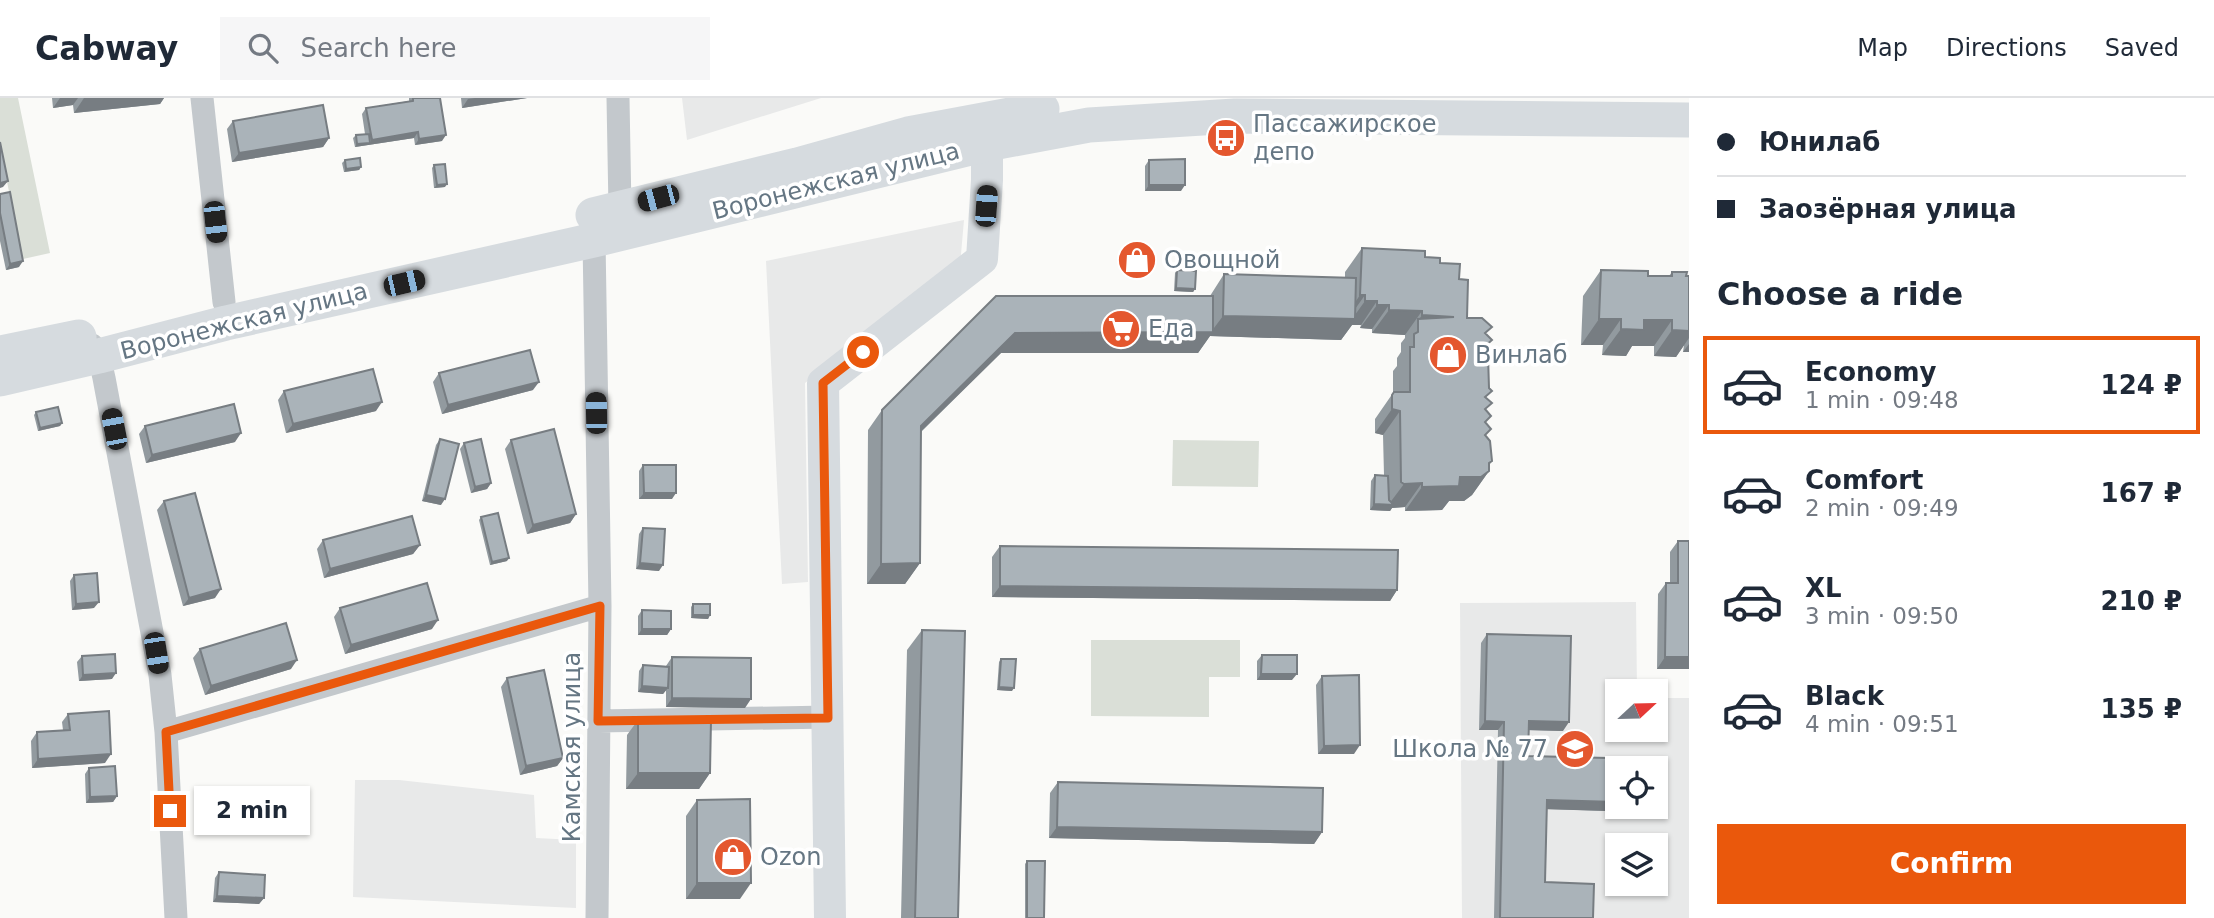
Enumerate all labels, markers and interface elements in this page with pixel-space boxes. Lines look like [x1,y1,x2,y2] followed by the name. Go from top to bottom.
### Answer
[220,17,710,80] search box
[35,29,178,68] text: Cabway
[244,29,282,67] icon: search
[300,33,457,63] text: Search here
[1857,34,1908,62] text: Map
[1946,34,2067,62] text: Directions
[2105,34,2179,62] text: Saved
[1253,110,1436,166] place label: Пассажирское депо
[1205,117,1247,159] bus stop icon: Пассажирское депо
[1759,127,1880,157] text: Юнилаб
[709,137,963,225] street label: Воронежская улица
[635,182,682,214] car
[975,184,998,228] car
[1759,194,2017,224] text: Заозёрная улица
[203,200,228,244] car
[1116,239,1158,281] shop icon: Овощной
[1164,246,1280,274] place label: Овощной
[382,268,427,298] car
[1717,275,1963,313] text: Choose a ride
[117,277,371,365] street label: Воронежская улица
[1100,308,1142,350] supermarket icon: Еда
[1148,315,1194,343] place label: Еда
[1427,334,1469,376] shop icon: Винлаб
[847,336,879,368] route start
[1475,341,1568,369] place label: Винлаб
[1721,354,1784,417] icon: car
[1805,357,1936,387] text: Economy
[2101,370,2182,400] text: 124 ₽
[1805,387,1959,413] text: 1 min · 09:48
[586,392,607,434] car
[100,406,129,452] car
[1721,462,1784,525] icon: car
[1805,465,1923,495] text: Comfort
[2101,478,2182,508] text: 167 ₽
[1805,495,1959,521] text: 2 min · 09:49
[1721,570,1784,633] icon: car
[1805,573,1842,603] text: XL
[2101,586,2182,616] text: 210 ₽
[1805,603,1959,629] text: 3 min · 09:50
[143,631,170,675] car
[558,652,586,842] street label: Камская улица
[1721,678,1784,741] icon: car
[1605,679,1668,742] north arrow
[1605,679,1668,896] map controls
[1805,681,1884,711] text: Black
[2101,694,2182,724] text: 135 ₽
[1805,711,1959,737] text: 4 min · 09:51
[1554,728,1596,770] school or university icon: Школа № 77
[1392,735,1548,763] place label: Школа № 77
[1605,756,1668,819] button: locate
[194,786,310,836] callout: 2 min
[154,795,186,827] route end
[216,797,288,823] text: 2 min
[1717,824,2186,904] button: Confirm
[1605,833,1668,896] button: layers
[712,836,754,878] shop icon: Ozon
[760,843,821,871] place label: Ozon

